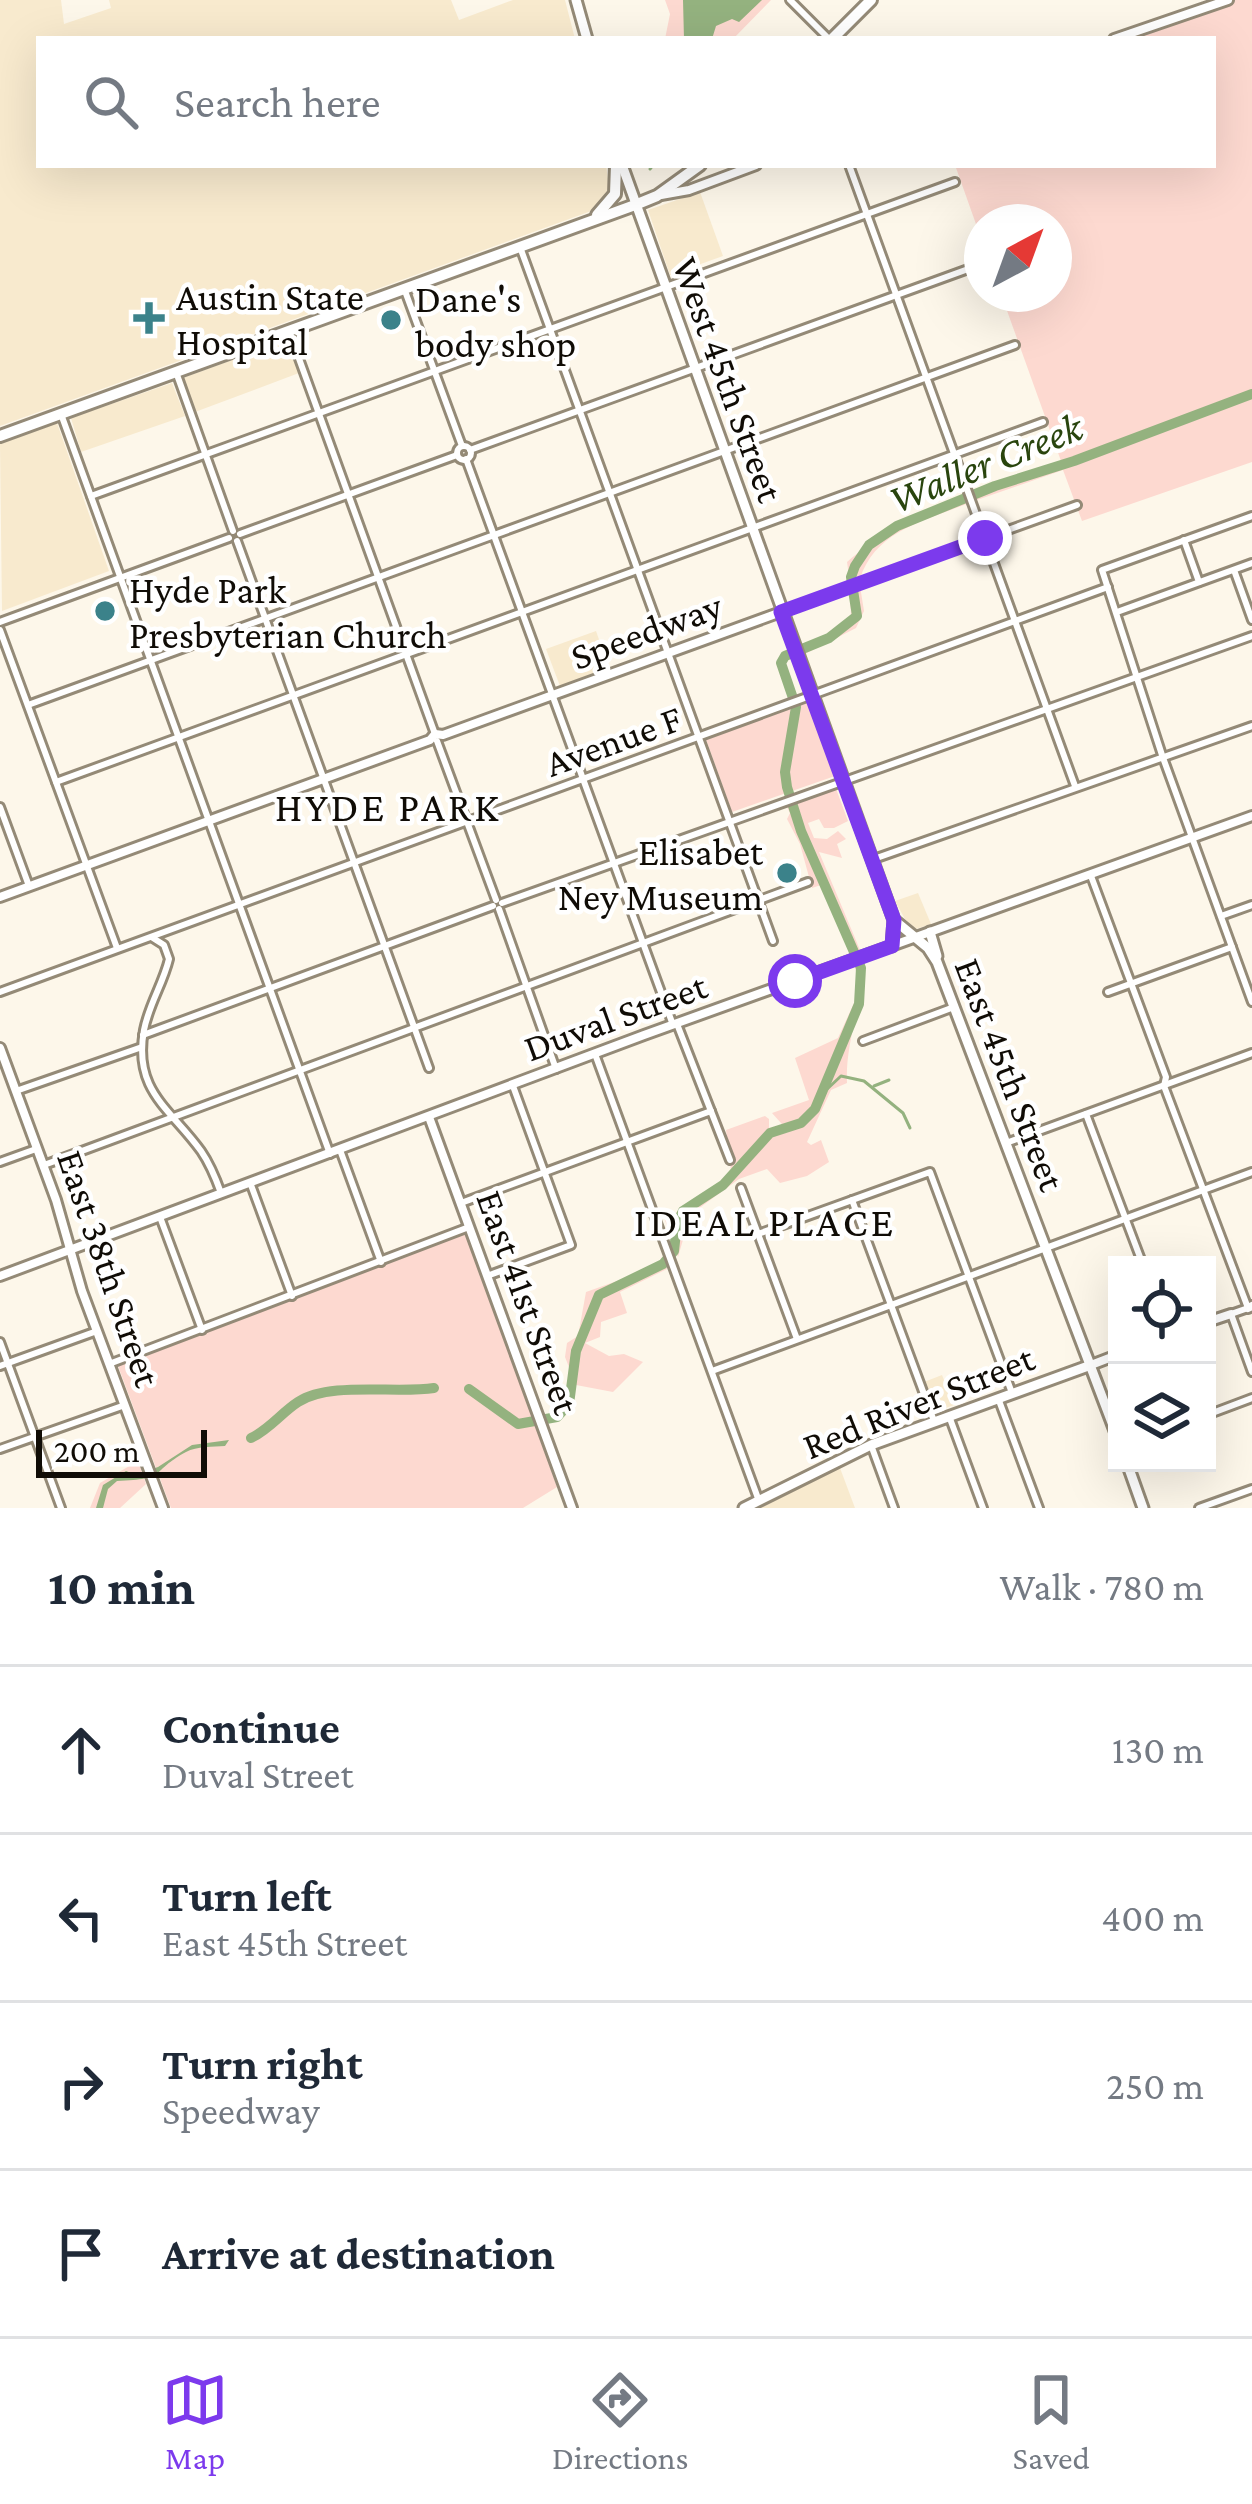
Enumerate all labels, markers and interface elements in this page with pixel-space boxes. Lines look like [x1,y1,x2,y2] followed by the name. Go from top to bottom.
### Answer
[36,36,1216,168] search box
[78,69,144,135] icon: search
[174,77,381,127] text: Search here
[964,204,1072,312] north arrow
[664,251,793,508] street label: West 45th Street
[176,275,364,364] place label: Austin State Hospital
[415,277,576,366] place label: Dane's body shop
[133,302,165,334] marker: Austin State Hospital
[378,307,404,333] marker: Dane's body shop
[882,402,1090,522] water label: Waller Creek
[958,511,1012,565] route end
[129,568,447,657] place label: Hyde Park Presbyterian Church
[565,583,729,679] street label: Speedway
[92,598,118,624] marker: Hyde Park Presbyterian Church
[539,696,687,785] street label: Avenue F
[275,783,501,830] district label: HYDE PARK
[558,830,764,919] place label: Elisabet Ney Museum
[774,860,800,886] marker: Elisabet Ney Museum
[947,952,1075,1197] street label: East 45th Street
[768,954,822,1008] route start
[518,963,713,1069] street label: Duval Street
[49,1145,170,1393] street label: East 38th Street
[468,1185,589,1421] street label: East 41st Street
[634,1198,896,1245] district label: IDEAL PLACE
[1108,1256,1216,1472] map controls
[1108,1256,1216,1364] button: locate
[796,1335,1041,1467] street label: Red River Street
[1108,1364,1216,1472] button: layers
[36,1424,207,1477] scale bar
[54,1432,140,1469] text: 200 m
[48,1558,195,1615] text: 10 min
[1000,1565,1204,1608] text: Walk · 780 m
[162,1703,340,1753] text: Continue
[48,1717,114,1783] icon: ahead
[1112,1728,1204,1771] text: 130 m
[162,1753,353,1796] text: Duval Street
[162,1871,331,1921] text: Turn left
[48,1885,114,1951] icon: left
[1101,1896,1204,1939] text: 400 m
[162,1921,407,1964] text: East 45th Street
[162,2039,363,2089] text: Turn right
[48,2053,114,2119] icon: right
[1106,2064,1204,2107] text: 250 m
[162,2089,320,2132] text: Speedway
[48,2221,114,2287] icon: arrive
[162,2229,555,2279] text: Arrive at destination
[162,2367,228,2476] tab: Map
[552,2367,689,2476] tab: Directions
[1013,2367,1090,2476] tab: Saved

